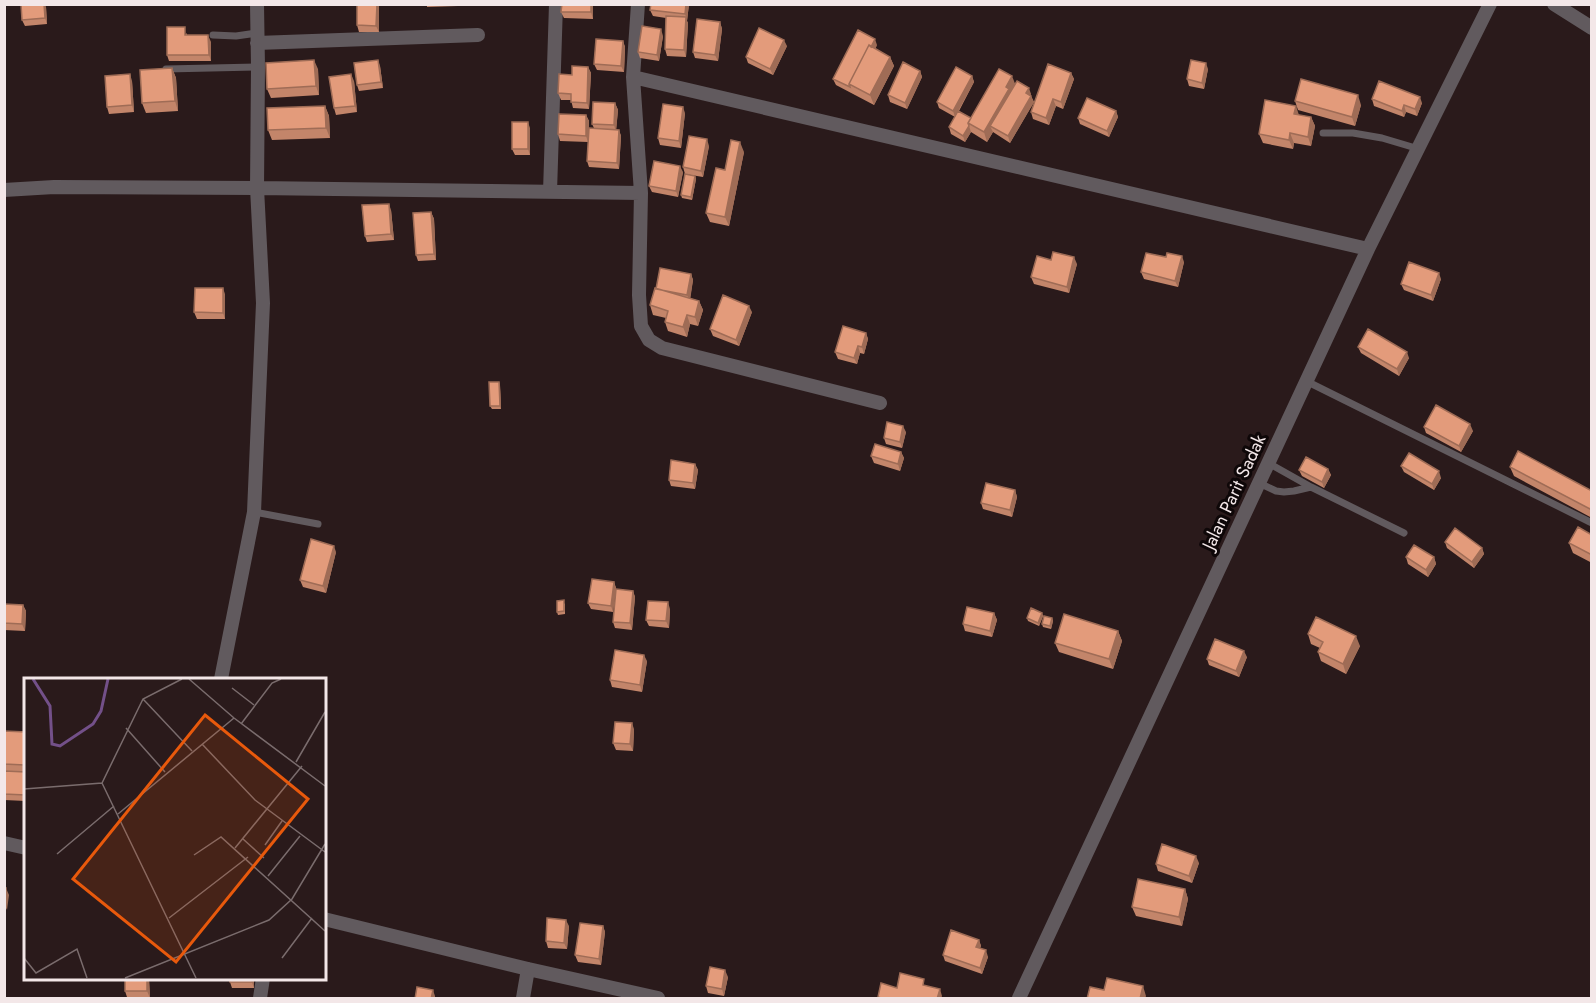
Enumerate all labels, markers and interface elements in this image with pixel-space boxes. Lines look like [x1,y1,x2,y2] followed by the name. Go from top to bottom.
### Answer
[1195,430,1272,556] street label: Jalan Parit Sadak
[24,678,326,979] inset map

